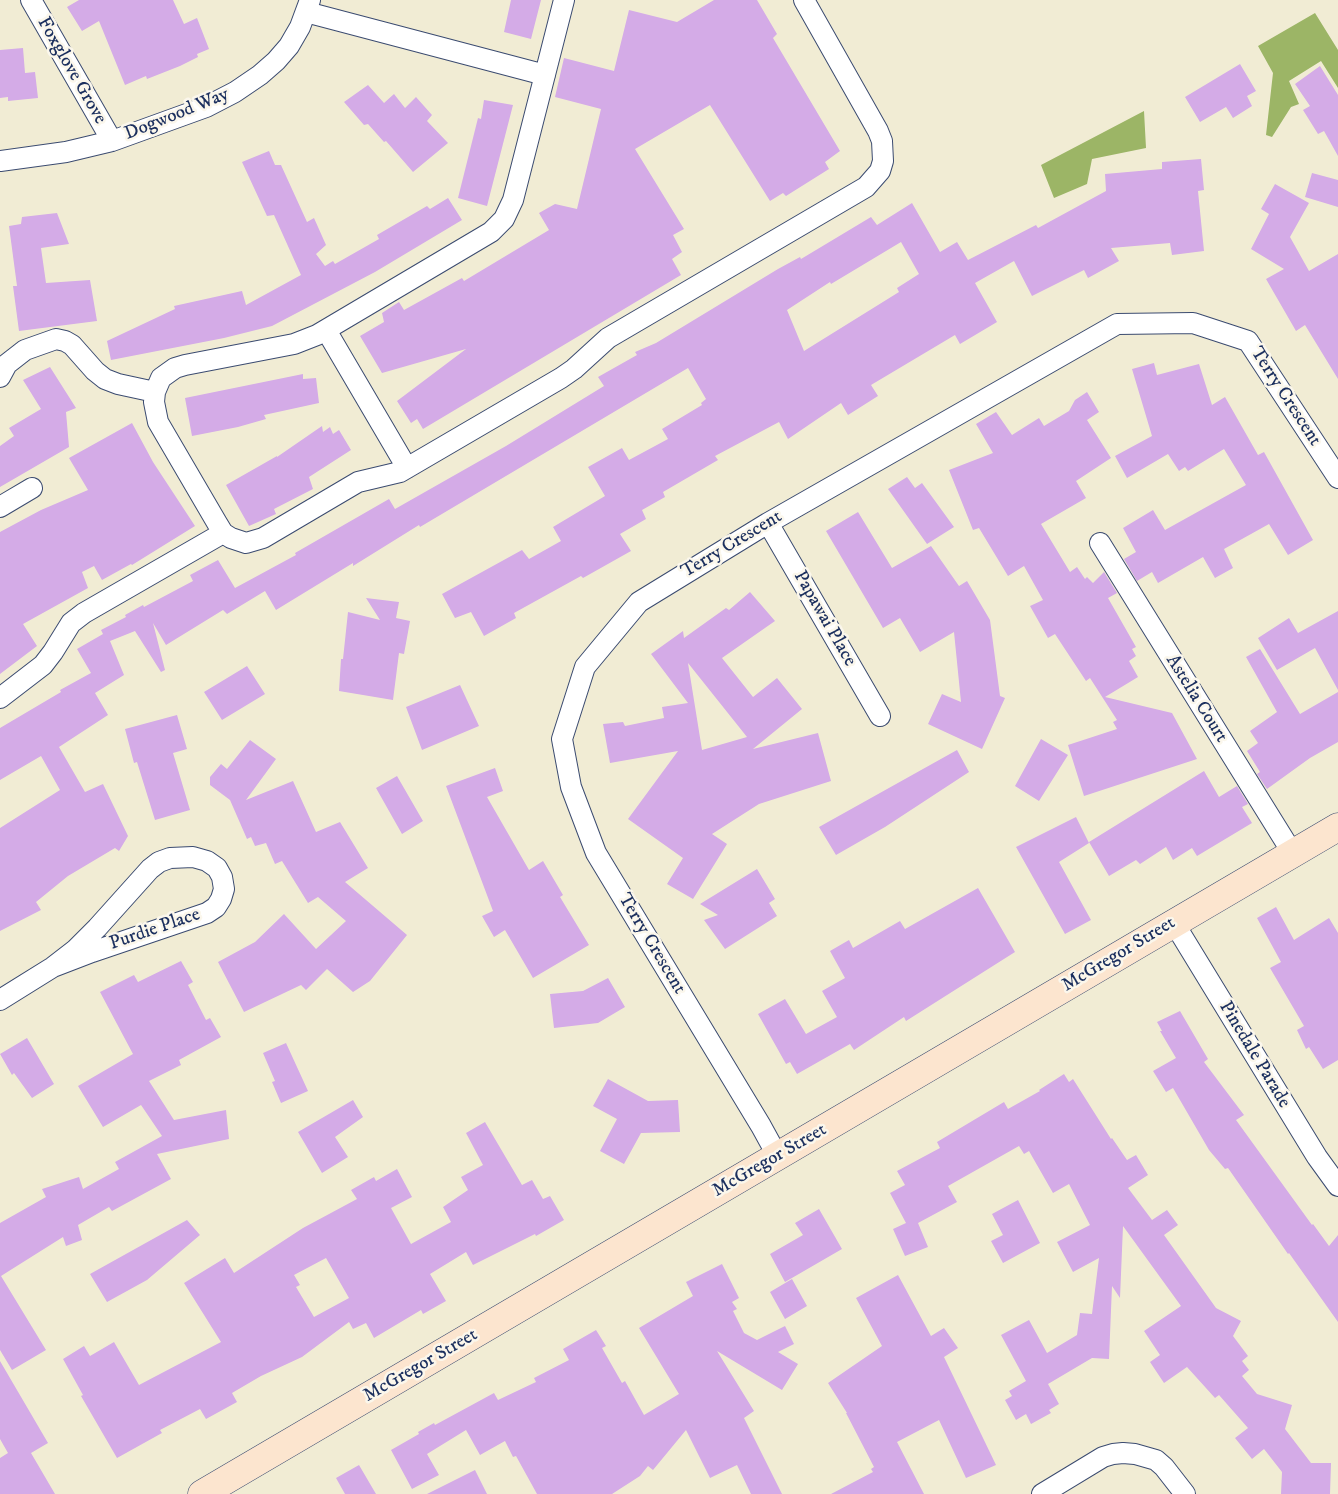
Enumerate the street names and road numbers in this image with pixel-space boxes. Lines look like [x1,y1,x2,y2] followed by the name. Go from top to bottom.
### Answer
[31,13,111,129] street label: Foxglove Grove
[122,84,232,146] street label: Dogwood Way
[1245,343,1325,451] street label: Terry Crescent
[678,506,786,584] street label: Terry Crescent
[787,567,861,671] street label: Papawai Place
[1160,651,1232,747] street label: Astelia Court
[612,890,690,998] street label: Terry Crescent
[107,904,203,956] street label: Purdie Place
[1058,912,1180,998] street label: McGregor Street
[1213,998,1295,1112] street label: Pinedale Parade
[709,1119,831,1203] street label: McGregor Street
[360,1324,482,1408] street label: McGregor Street

